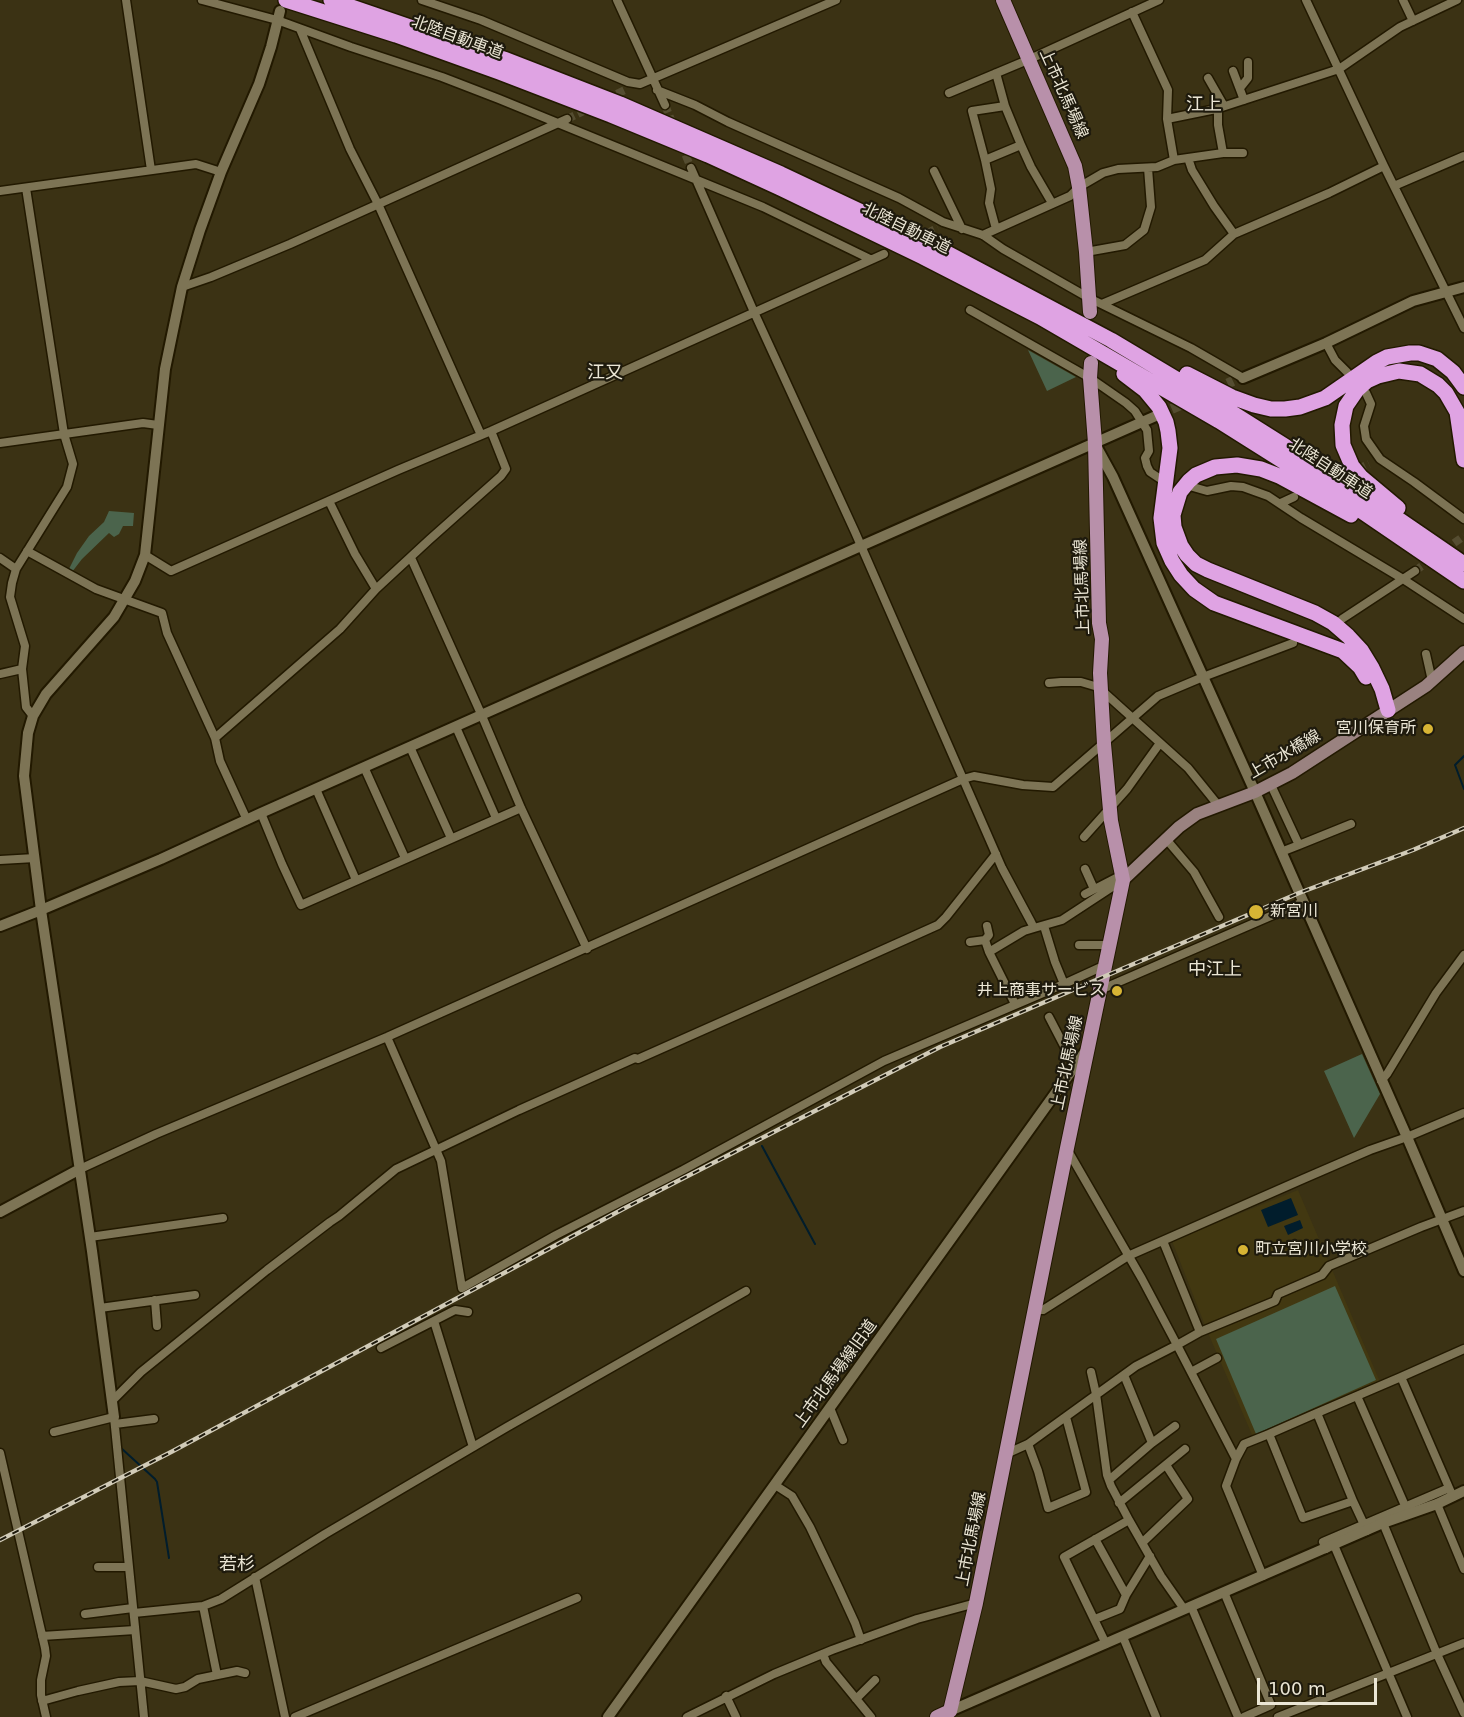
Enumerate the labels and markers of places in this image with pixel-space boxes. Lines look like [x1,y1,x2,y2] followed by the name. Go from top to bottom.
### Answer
[1336,719,1416,739] place label: 宮川保育所
[1421,722,1435,736] marker: 宮川保育所
[1270,902,1318,922] place label: 新宮川
[1247,903,1265,921] marker: 新宮川
[977,981,1105,1001] place label: 井上商事サービス
[1110,984,1124,998] marker: 井上商事サービス
[1255,1240,1367,1260] place label: 町立宮川小学校
[1236,1243,1250,1257] marker: 町立宮川小学校

